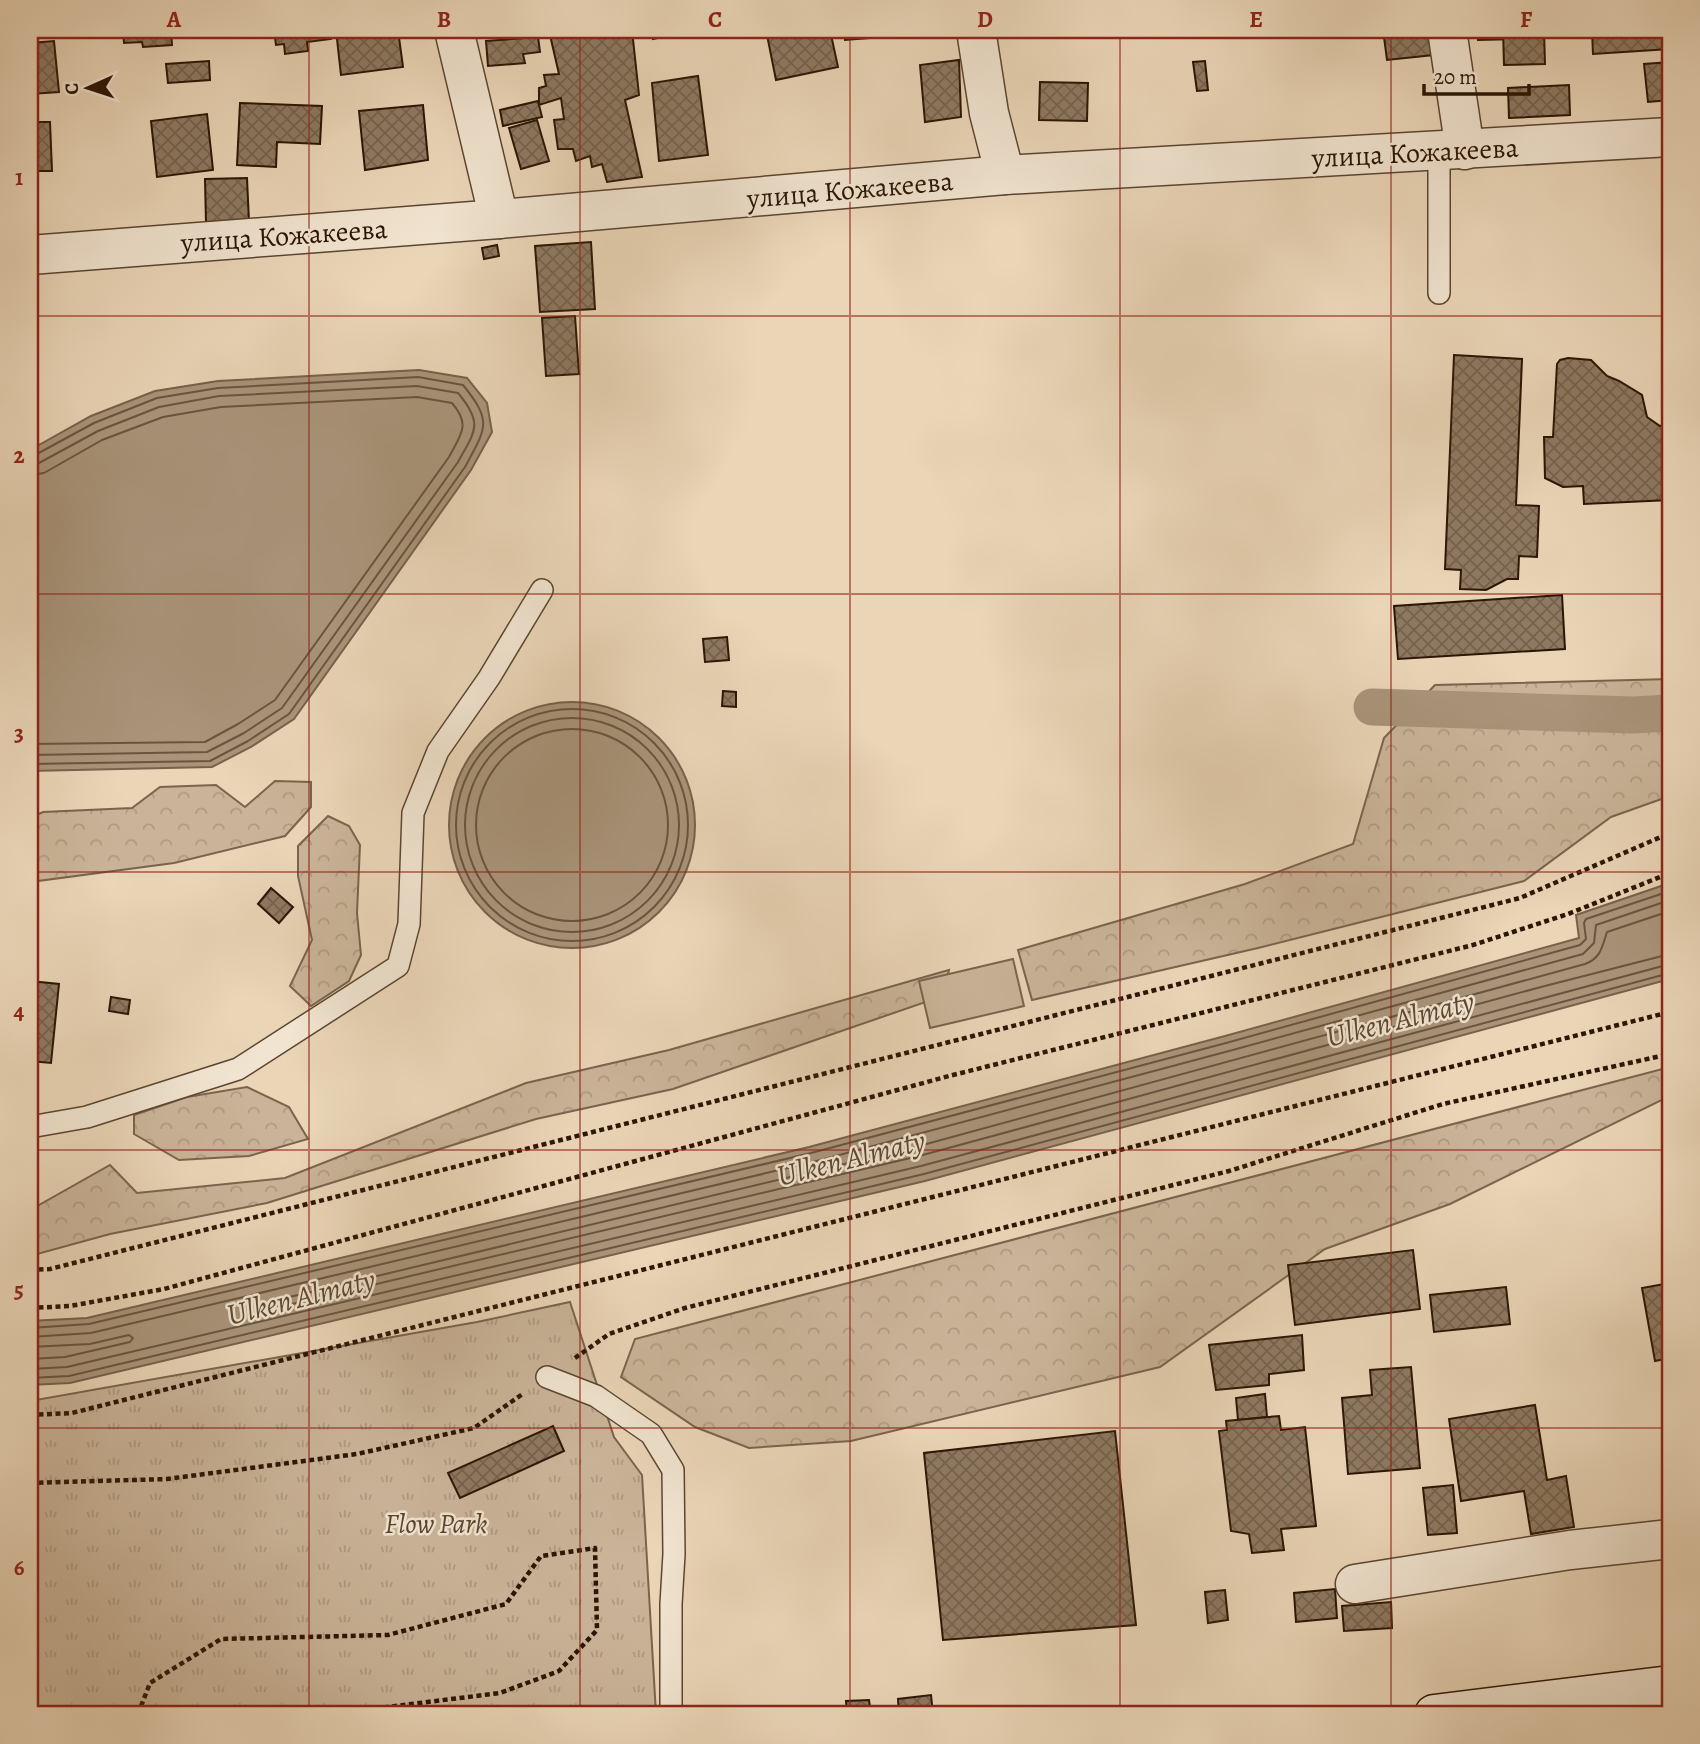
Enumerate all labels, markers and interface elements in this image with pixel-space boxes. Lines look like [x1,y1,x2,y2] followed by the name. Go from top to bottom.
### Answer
[166,4,182,35] text: A
[437,4,451,35] text: B
[708,4,722,35] text: C
[977,4,993,35] text: D
[1249,4,1263,35] text: E
[1520,4,1533,35] text: F
[52,52,122,122] north arrow
[1424,52,1528,96] scale bar
[1434,63,1477,91] text: 20 m
[59,82,85,95] text: С
[1310,129,1519,177] street label: улица Кожакеева
[15,162,23,193] text: 1
[744,162,955,218] street label: улица Кожакеева
[179,210,389,262] street label: улица Кожакеева
[13,440,25,471] text: 2
[14,718,24,749] text: 3
[1321,981,1479,1057] water label: Ulken Almaty
[14,996,25,1027] text: 4
[772,1120,930,1196] water label: Ulken Almaty
[222,1259,380,1335] water label: Ulken Almaty
[14,1274,24,1305] text: 5
[385,1505,487,1543] park label: Flow Park
[14,1552,25,1583] text: 6

